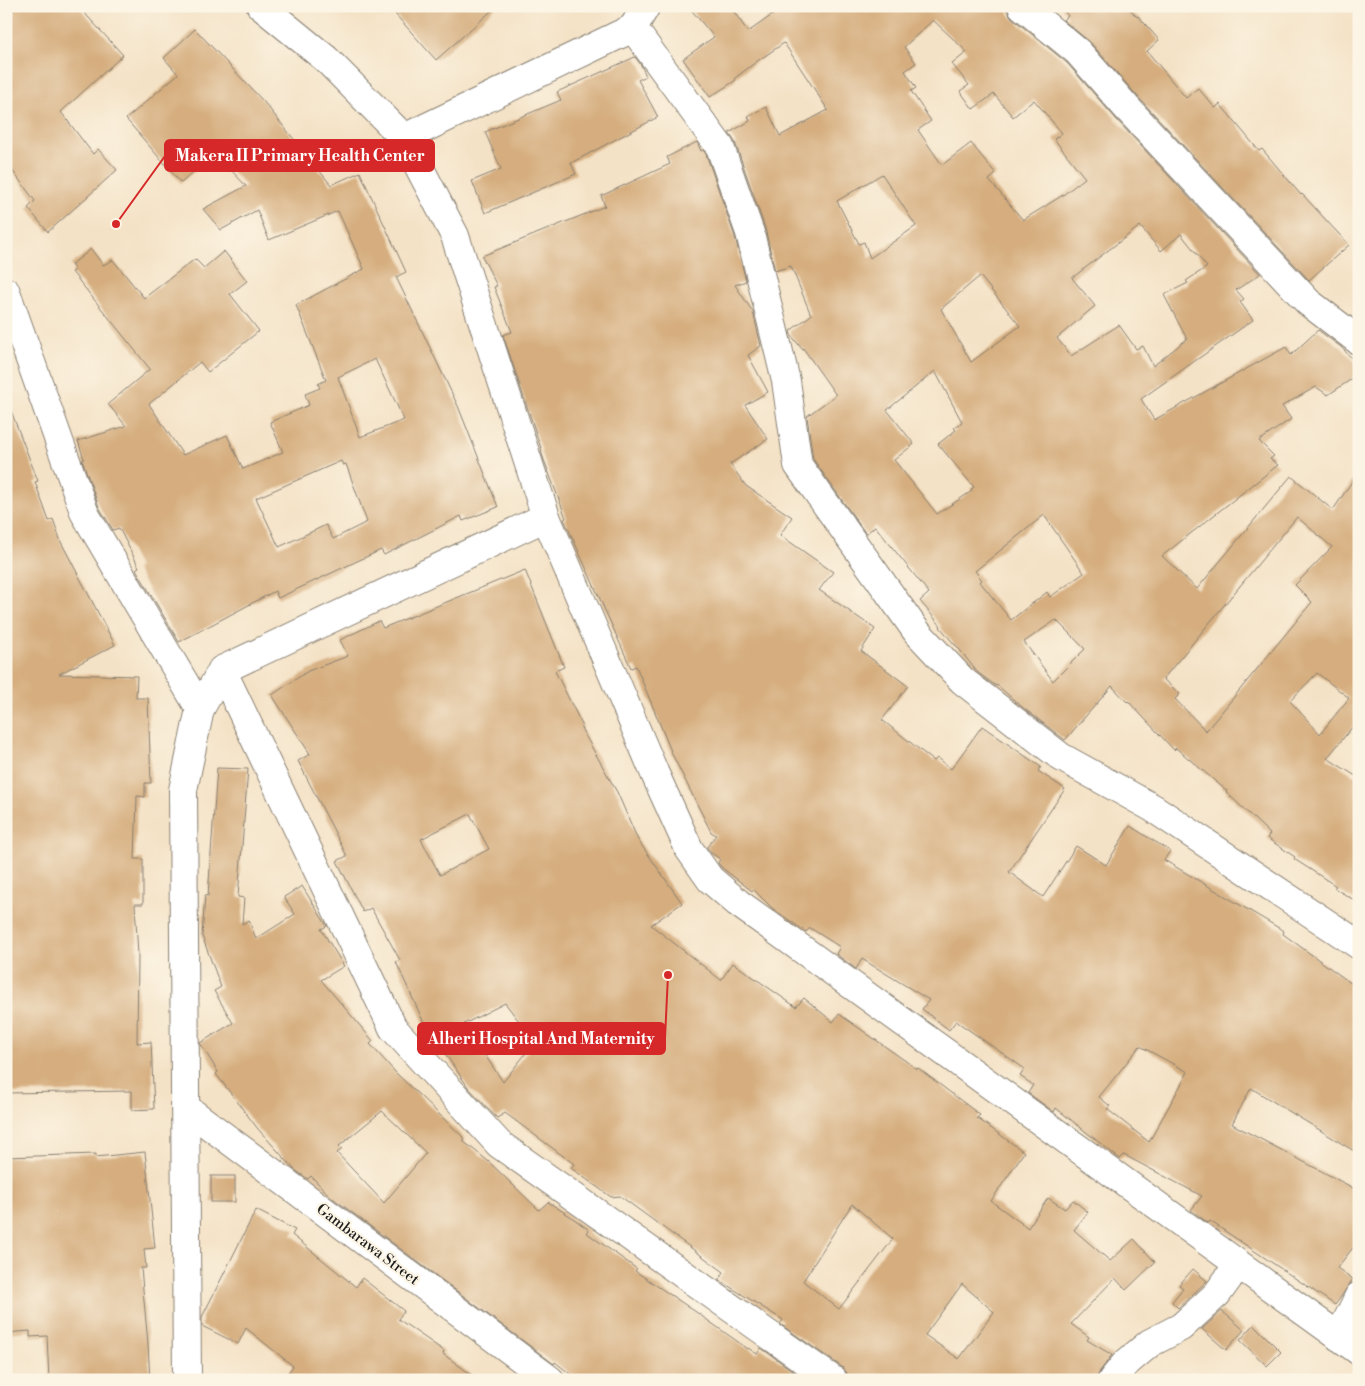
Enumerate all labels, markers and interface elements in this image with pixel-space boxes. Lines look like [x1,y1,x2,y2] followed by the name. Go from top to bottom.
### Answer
[165,140,434,171] callout: Makera II Primary Health Center
[175,146,425,166] text: Makera II Primary Health Center
[418,1023,665,1054] callout: Alheri Hospital And Maternity
[427,1029,655,1049] text: Alheri Hospital And Maternity
[313,1200,423,1290] street label: Gambarawa Street

